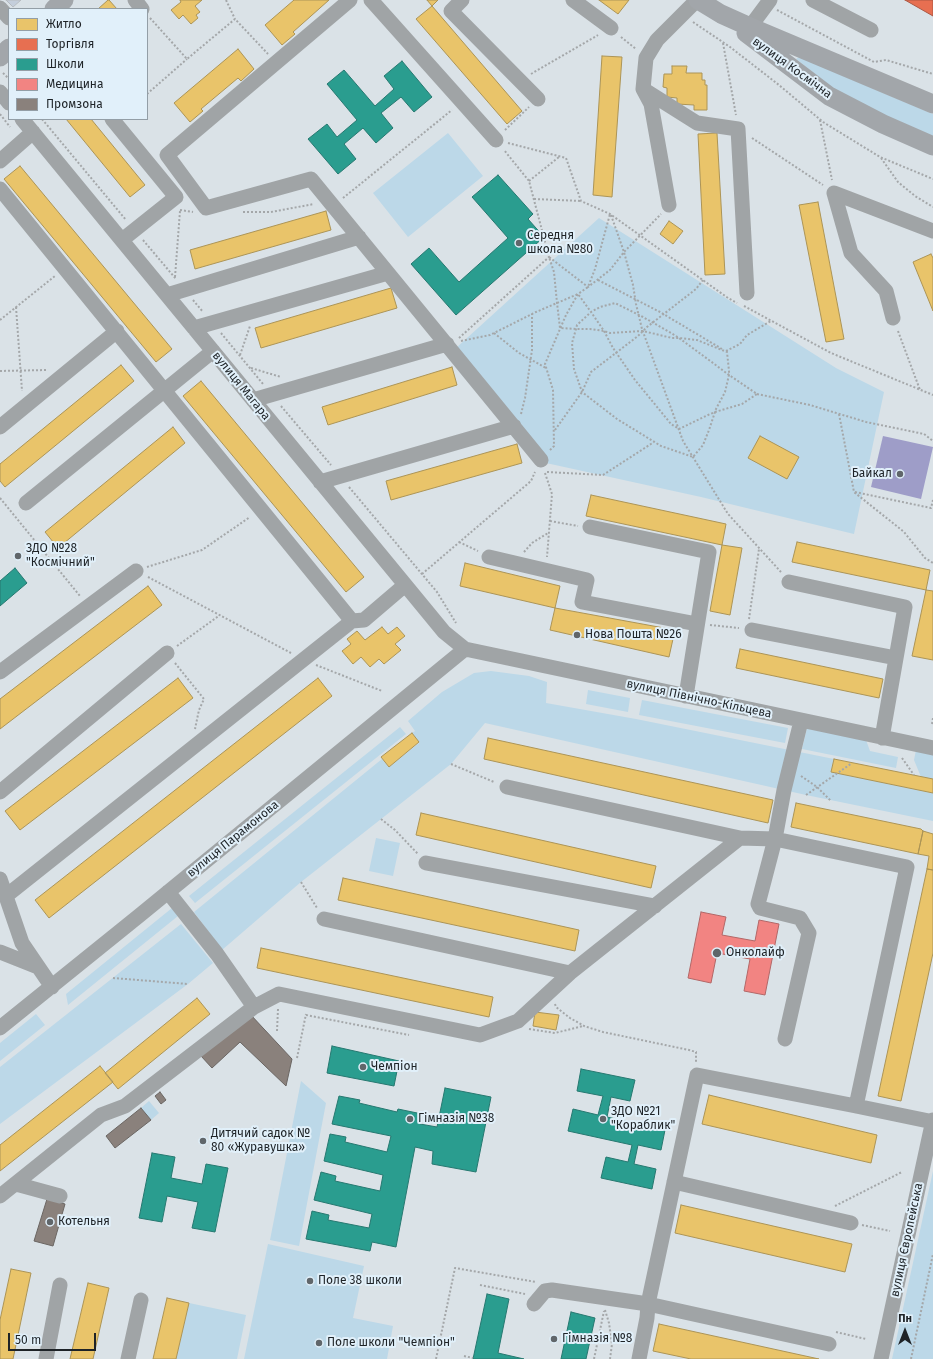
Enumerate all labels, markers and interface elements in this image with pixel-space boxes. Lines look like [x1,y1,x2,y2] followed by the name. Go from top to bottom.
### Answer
[8,8,148,120] legend
[46,17,82,31] text: Житло
[749,34,835,102] street label: вулиця Космічна
[46,37,94,51] text: Торгівля
[46,57,84,71] text: Школи
[46,77,104,91] text: Медицина
[46,97,103,111] text: Промзона
[527,229,593,257] place label: Середня школа №80
[514,238,524,248] marker: Середня школа №80
[209,349,273,423] street label: вулиця Магара
[852,467,892,481] place label: Байкал
[895,469,905,479] marker: Байкал
[26,542,95,570] place label: ЗДО №28 "Космічний"
[13,551,23,561] marker: ЗДО №28 "Космічний"
[585,628,682,642] place label: Нова Пошта №26
[572,630,582,640] marker: Нова Пошта №26
[625,677,773,721] street label: вулиця Північно-Кільцева
[184,798,282,880] street label: вулиця Парамонова
[726,946,785,960] place label: Онколайф
[711,947,723,959] marker: Онколайф
[371,1060,418,1074] place label: Чемпіон
[358,1062,368,1072] marker: Чемпіон
[611,1105,675,1133] place label: ЗДО №21 "Кораблик"
[418,1112,494,1126] place label: Гімназія №38
[405,1114,415,1124] marker: Гімназія №38
[598,1114,608,1124] marker: ЗДО №21 "Кораблик"
[211,1127,310,1155] place label: Дитячий садок № 80 «Журавушка»
[198,1136,208,1146] marker: Дитячий садок № 80 «Журавушка»
[888,1182,926,1298] street label: вулиця Європейська
[58,1215,110,1229] place label: Котельня
[45,1217,55,1227] marker: Котельня
[318,1274,402,1288] place label: Поле 38 школи
[305,1276,315,1286] marker: Поле 38 школи
[885,1311,925,1351] north arrow
[898,1312,912,1325] text: Пн
[10,1325,98,1351] scale bar
[562,1332,632,1346] place label: Гімназія №8
[15,1333,41,1347] text: 50 m
[549,1334,559,1344] marker: Гімназія №8
[327,1336,455,1350] place label: Поле школи "Чемпіон"
[314,1338,324,1348] marker: Поле школи "Чемпіон"

